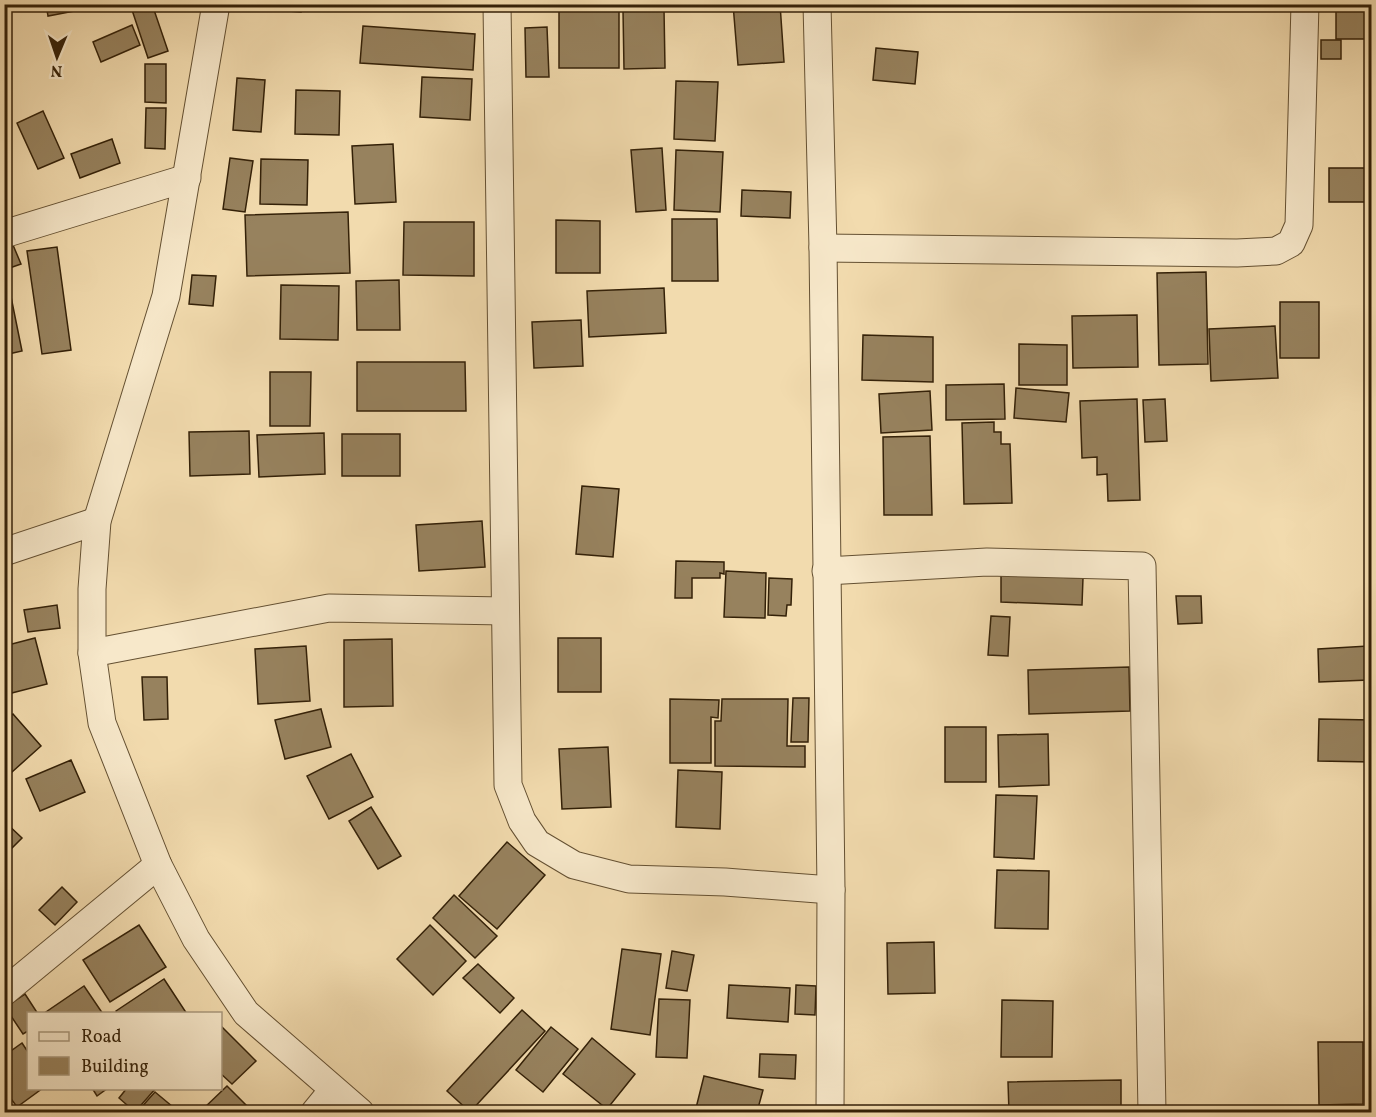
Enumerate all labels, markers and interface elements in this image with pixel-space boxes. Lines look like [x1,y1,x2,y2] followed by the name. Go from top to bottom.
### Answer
[27,27,87,87] north arrow
[50,59,63,81] text: N
[27,1012,222,1090] legend
[81,1025,122,1050] text: Road
[81,1055,149,1080] text: Building

